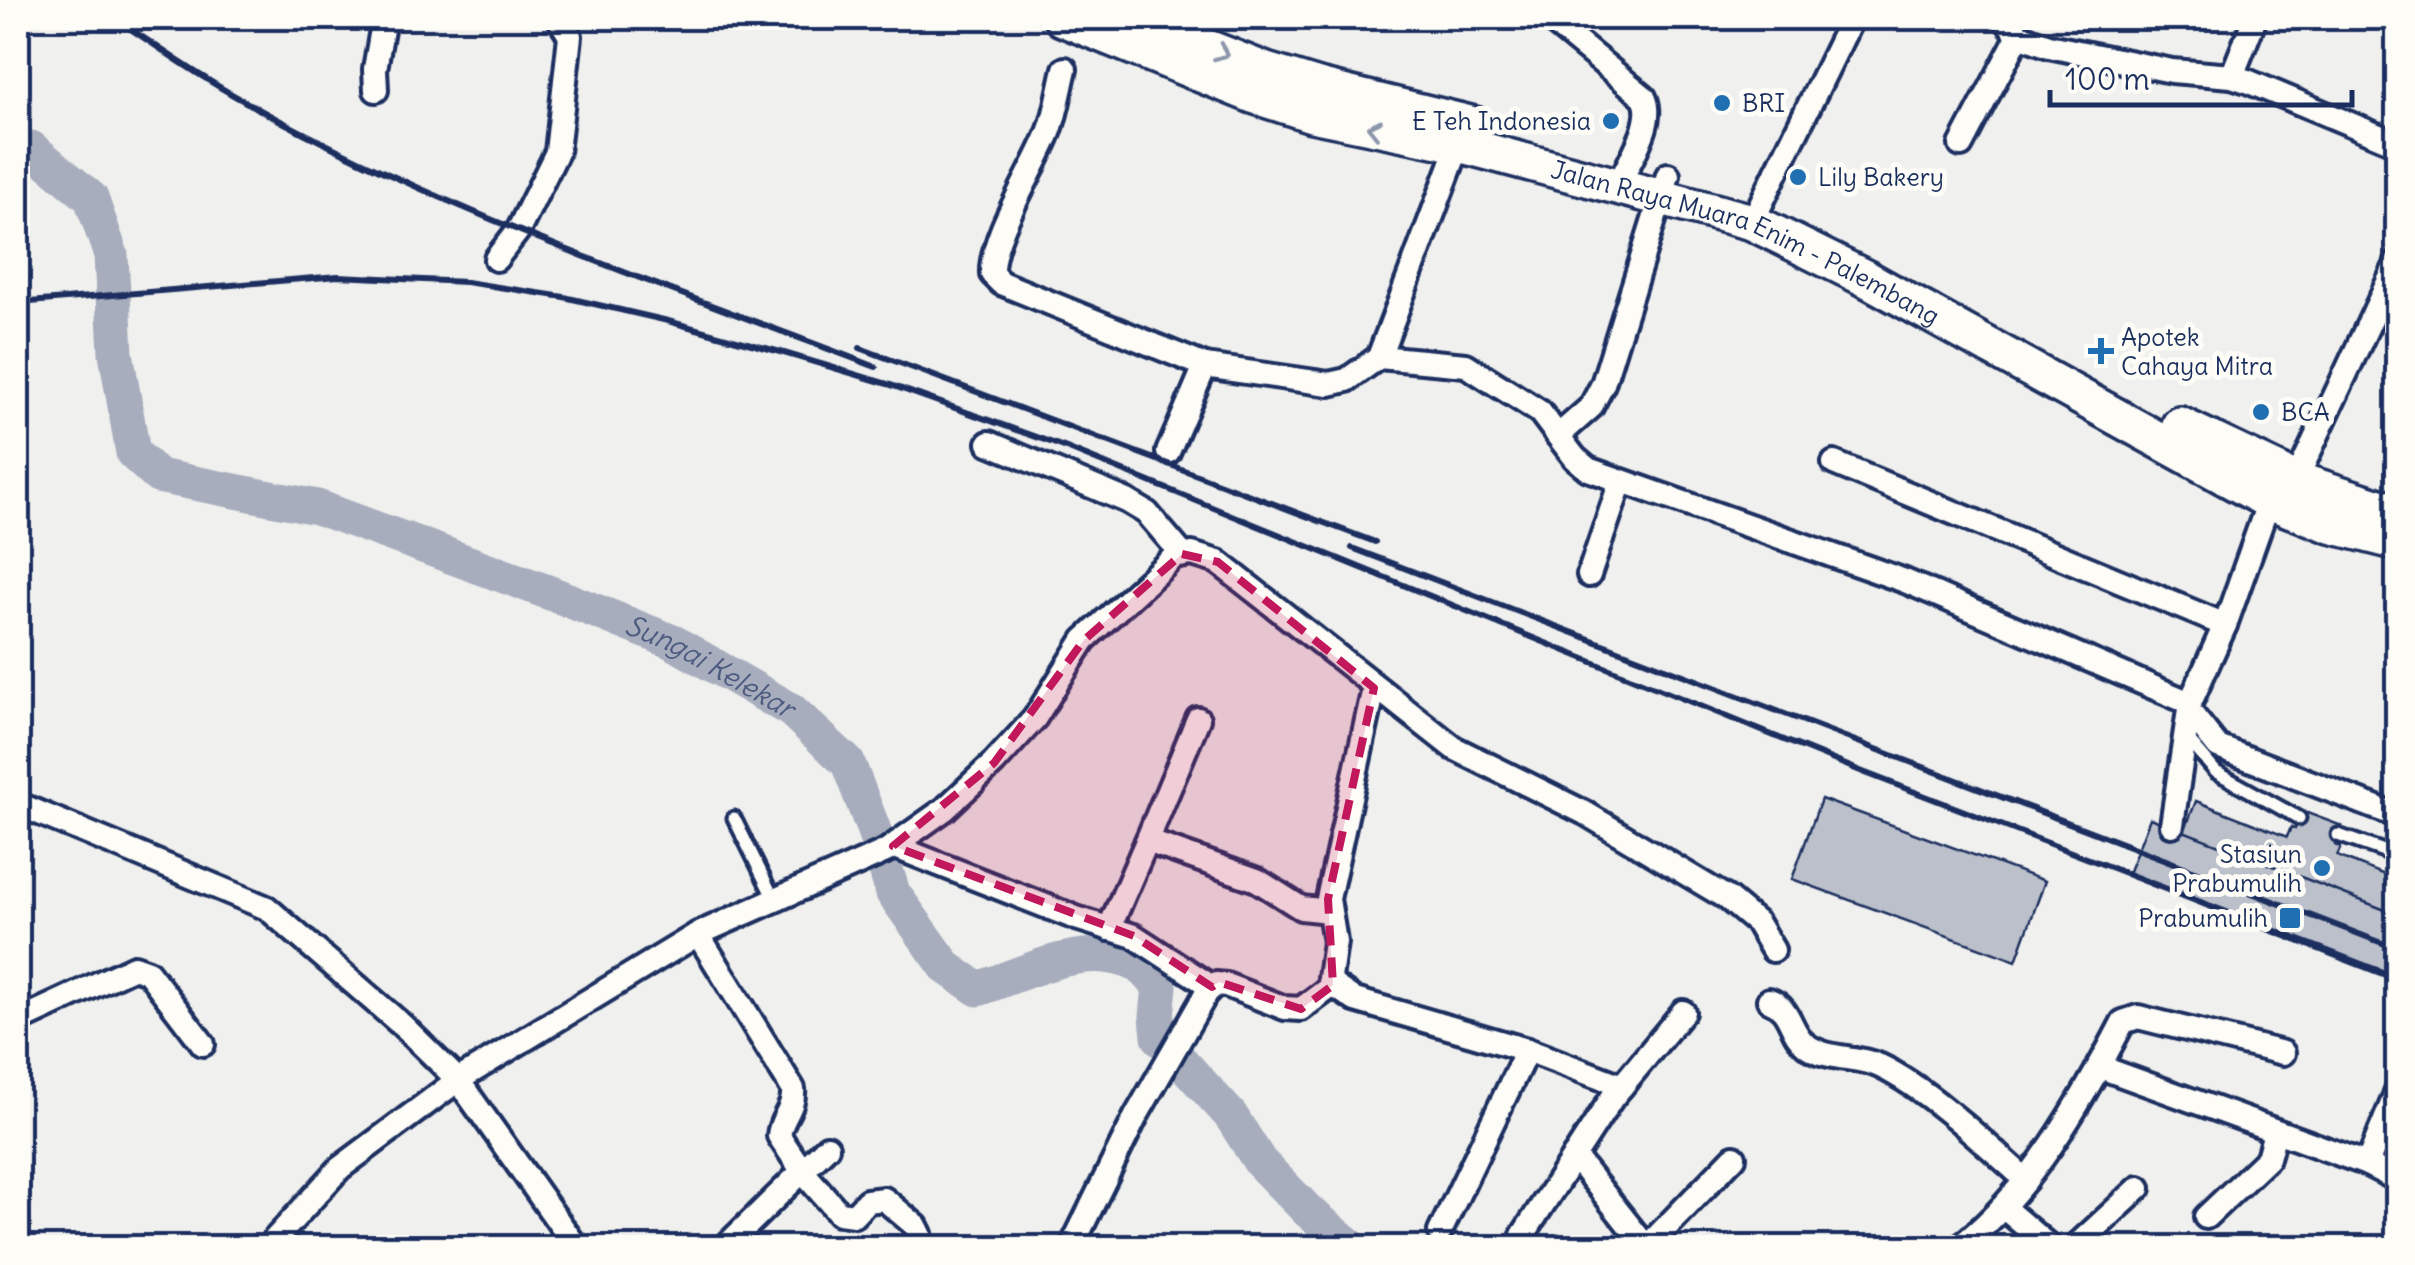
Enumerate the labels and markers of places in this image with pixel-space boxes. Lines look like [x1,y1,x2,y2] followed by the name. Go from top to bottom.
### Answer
[1742,87,1785,119] place label: BRI
[1711,92,1733,114] marker: BRI
[1412,105,1591,137] place label: E Teh Indonesia
[1600,110,1622,132] marker: E Teh Indonesia
[1818,161,1944,193] place label: Lily Bakery
[1787,166,1809,188] marker: Lily Bakery
[2121,321,2273,382] place label: Apotek Cahaya Mitra
[2090,340,2112,362] marker: Apotek Cahaya Mitra
[2281,396,2330,428] place label: BCA
[2250,401,2272,423] marker: BCA
[2172,838,2302,899] place label: Stasiun Prabumulih
[2311,857,2333,879] marker: Stasiun Prabumulih
[2138,902,2268,934] place label: Prabumulih
[2277,905,2303,931] marker: Prabumulih

